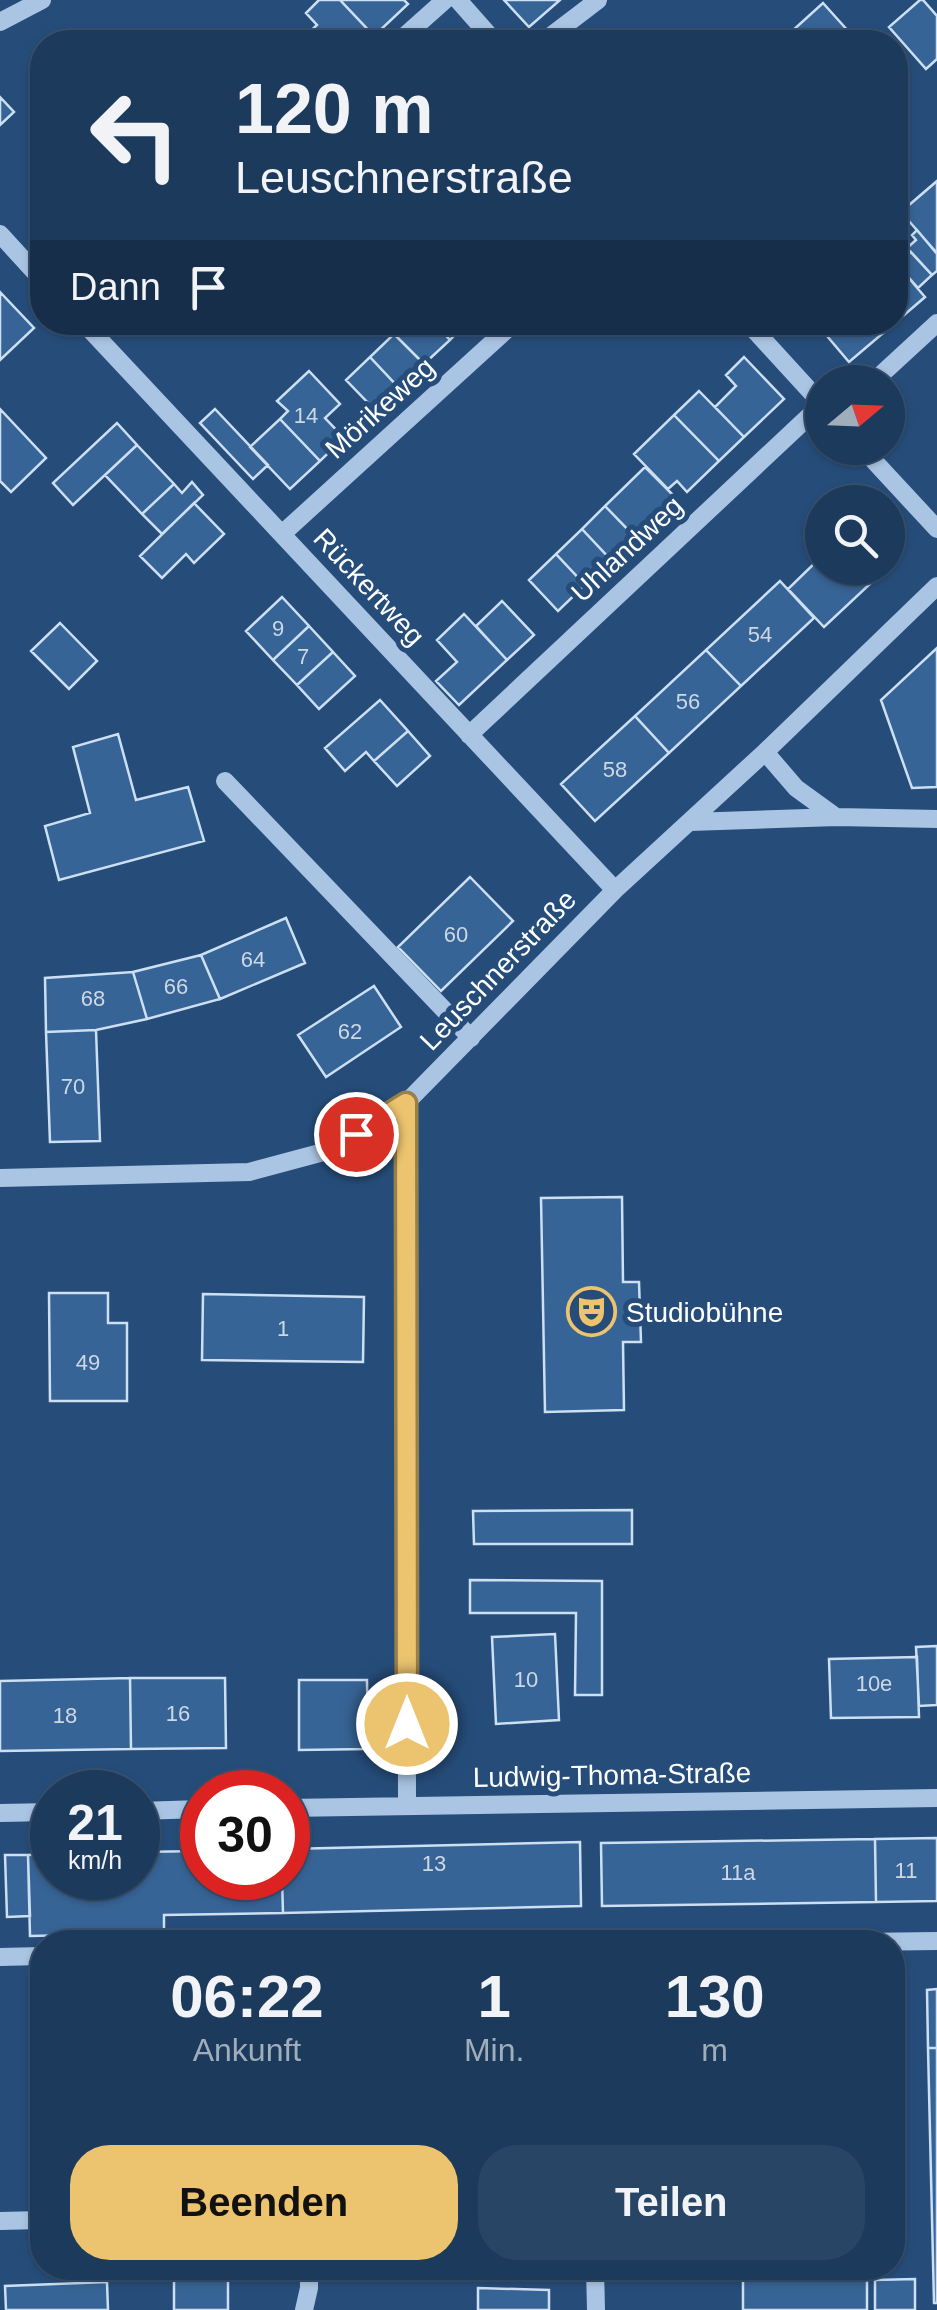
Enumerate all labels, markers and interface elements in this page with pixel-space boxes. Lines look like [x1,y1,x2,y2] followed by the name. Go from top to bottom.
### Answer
[70,70,200,200] icon: left
[235,70,433,148] text: 120 m
[235,152,573,203] text: Leuschnerstraße
[181,260,236,315] icon: arrive
[70,266,161,308] text: Dann
[319,351,441,465] street label: Mörikeweg
[805,365,905,465] north arrow
[805,365,905,585] map controls
[294,403,318,428] house number: 14
[805,485,905,585] button: search
[565,490,689,608] street label: Uhlandweg
[307,522,431,652] street label: Rückertweg
[272,616,284,641] house number: 9
[748,622,772,647] house number: 54
[297,644,309,669] house number: 7
[676,689,700,714] house number: 56
[603,757,627,782] house number: 58
[414,884,582,1056] street label: Leuschnerstraße
[444,922,468,947] house number: 60
[241,947,265,972] house number: 64
[164,974,188,999] house number: 66
[81,986,105,1011] house number: 68
[338,1019,362,1044] house number: 62
[61,1074,85,1099] house number: 70
[314,1092,399,1177] pin
[329,1107,384,1162] icon: arrive
[565,1286,617,1338] theatre icon: Studiobühne
[626,1297,783,1328] place label: Studiobühne
[277,1316,289,1341] house number: 1
[76,1350,100,1375] house number: 49
[514,1667,538,1692] house number: 10
[856,1671,892,1696] house number: 10e
[355,1672,459,1776] position arrow
[166,1701,190,1726] house number: 16
[53,1703,77,1728] house number: 18
[472,1757,752,1793] street label: Ludwig-Thoma-Straße
[180,1770,310,1900] speed limit sign: 30
[67,1795,123,1851] text: 21
[68,1846,122,1874] text: km/h
[422,1851,446,1876] house number: 13
[895,1858,917,1883] house number: 11
[720,1860,756,1885] house number: 11a
[170,1963,324,2030] text: 06:22
[477,1963,511,2030] text: 1
[665,1963,765,2030] text: 130
[193,2032,301,2068] text: Ankunft
[464,2032,524,2068] text: Min.
[701,2032,728,2068] text: m
[70,2145,458,2260] button: Beenden
[478,2145,865,2260] button: Teilen

